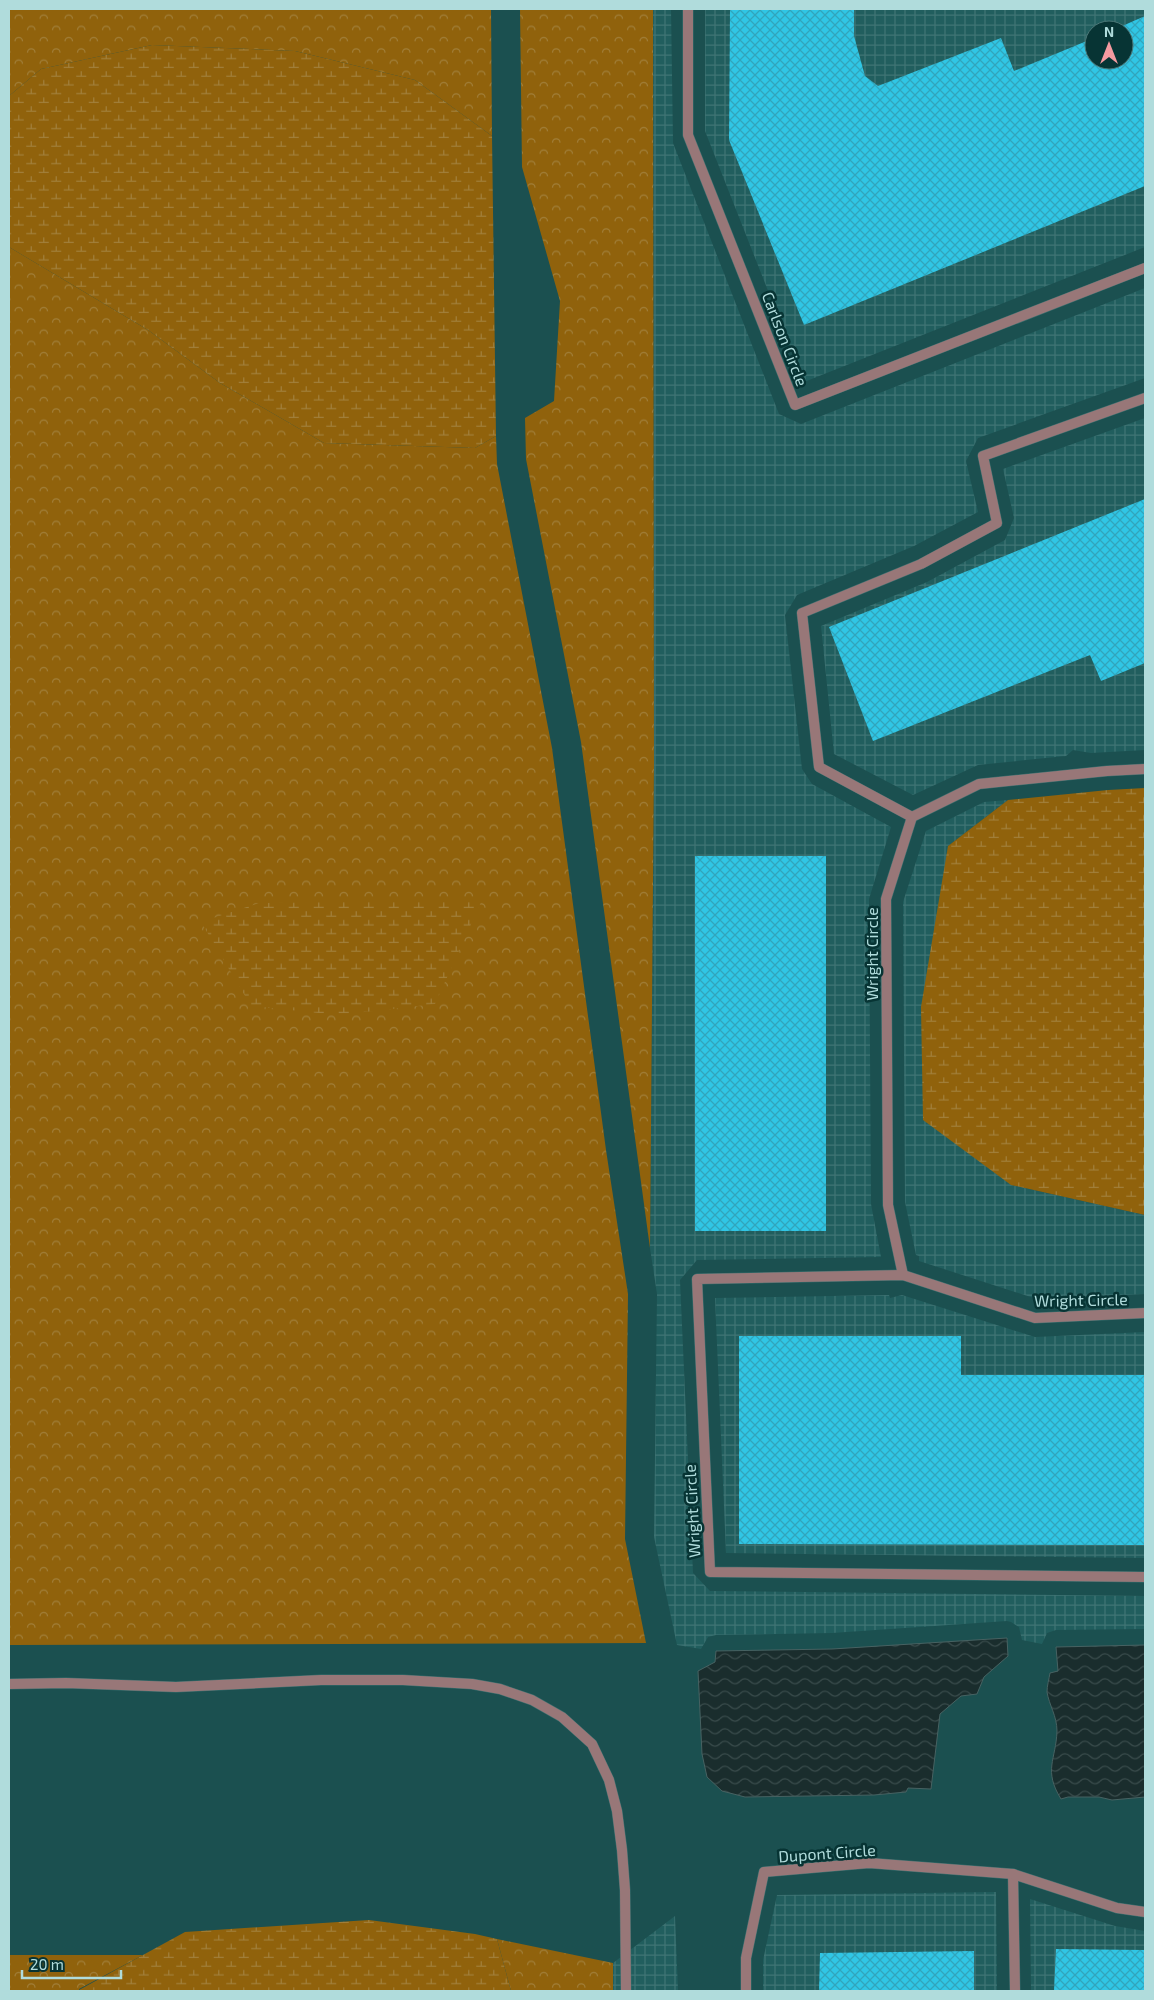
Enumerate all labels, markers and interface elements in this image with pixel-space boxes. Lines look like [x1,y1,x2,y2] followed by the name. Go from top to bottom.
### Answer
[1084,20,1134,70] north arrow
[1104,23,1114,40] text: N
[759,289,812,389] street label: Carlson Circle
[862,907,881,1001] street label: Wright Circle
[1034,1289,1128,1310] street label: Wright Circle
[680,1464,703,1558] street label: Wright Circle
[778,1840,876,1865] street label: Dupont Circle
[22,1948,121,1980] scale bar
[30,1955,64,1973] text: 20 m

